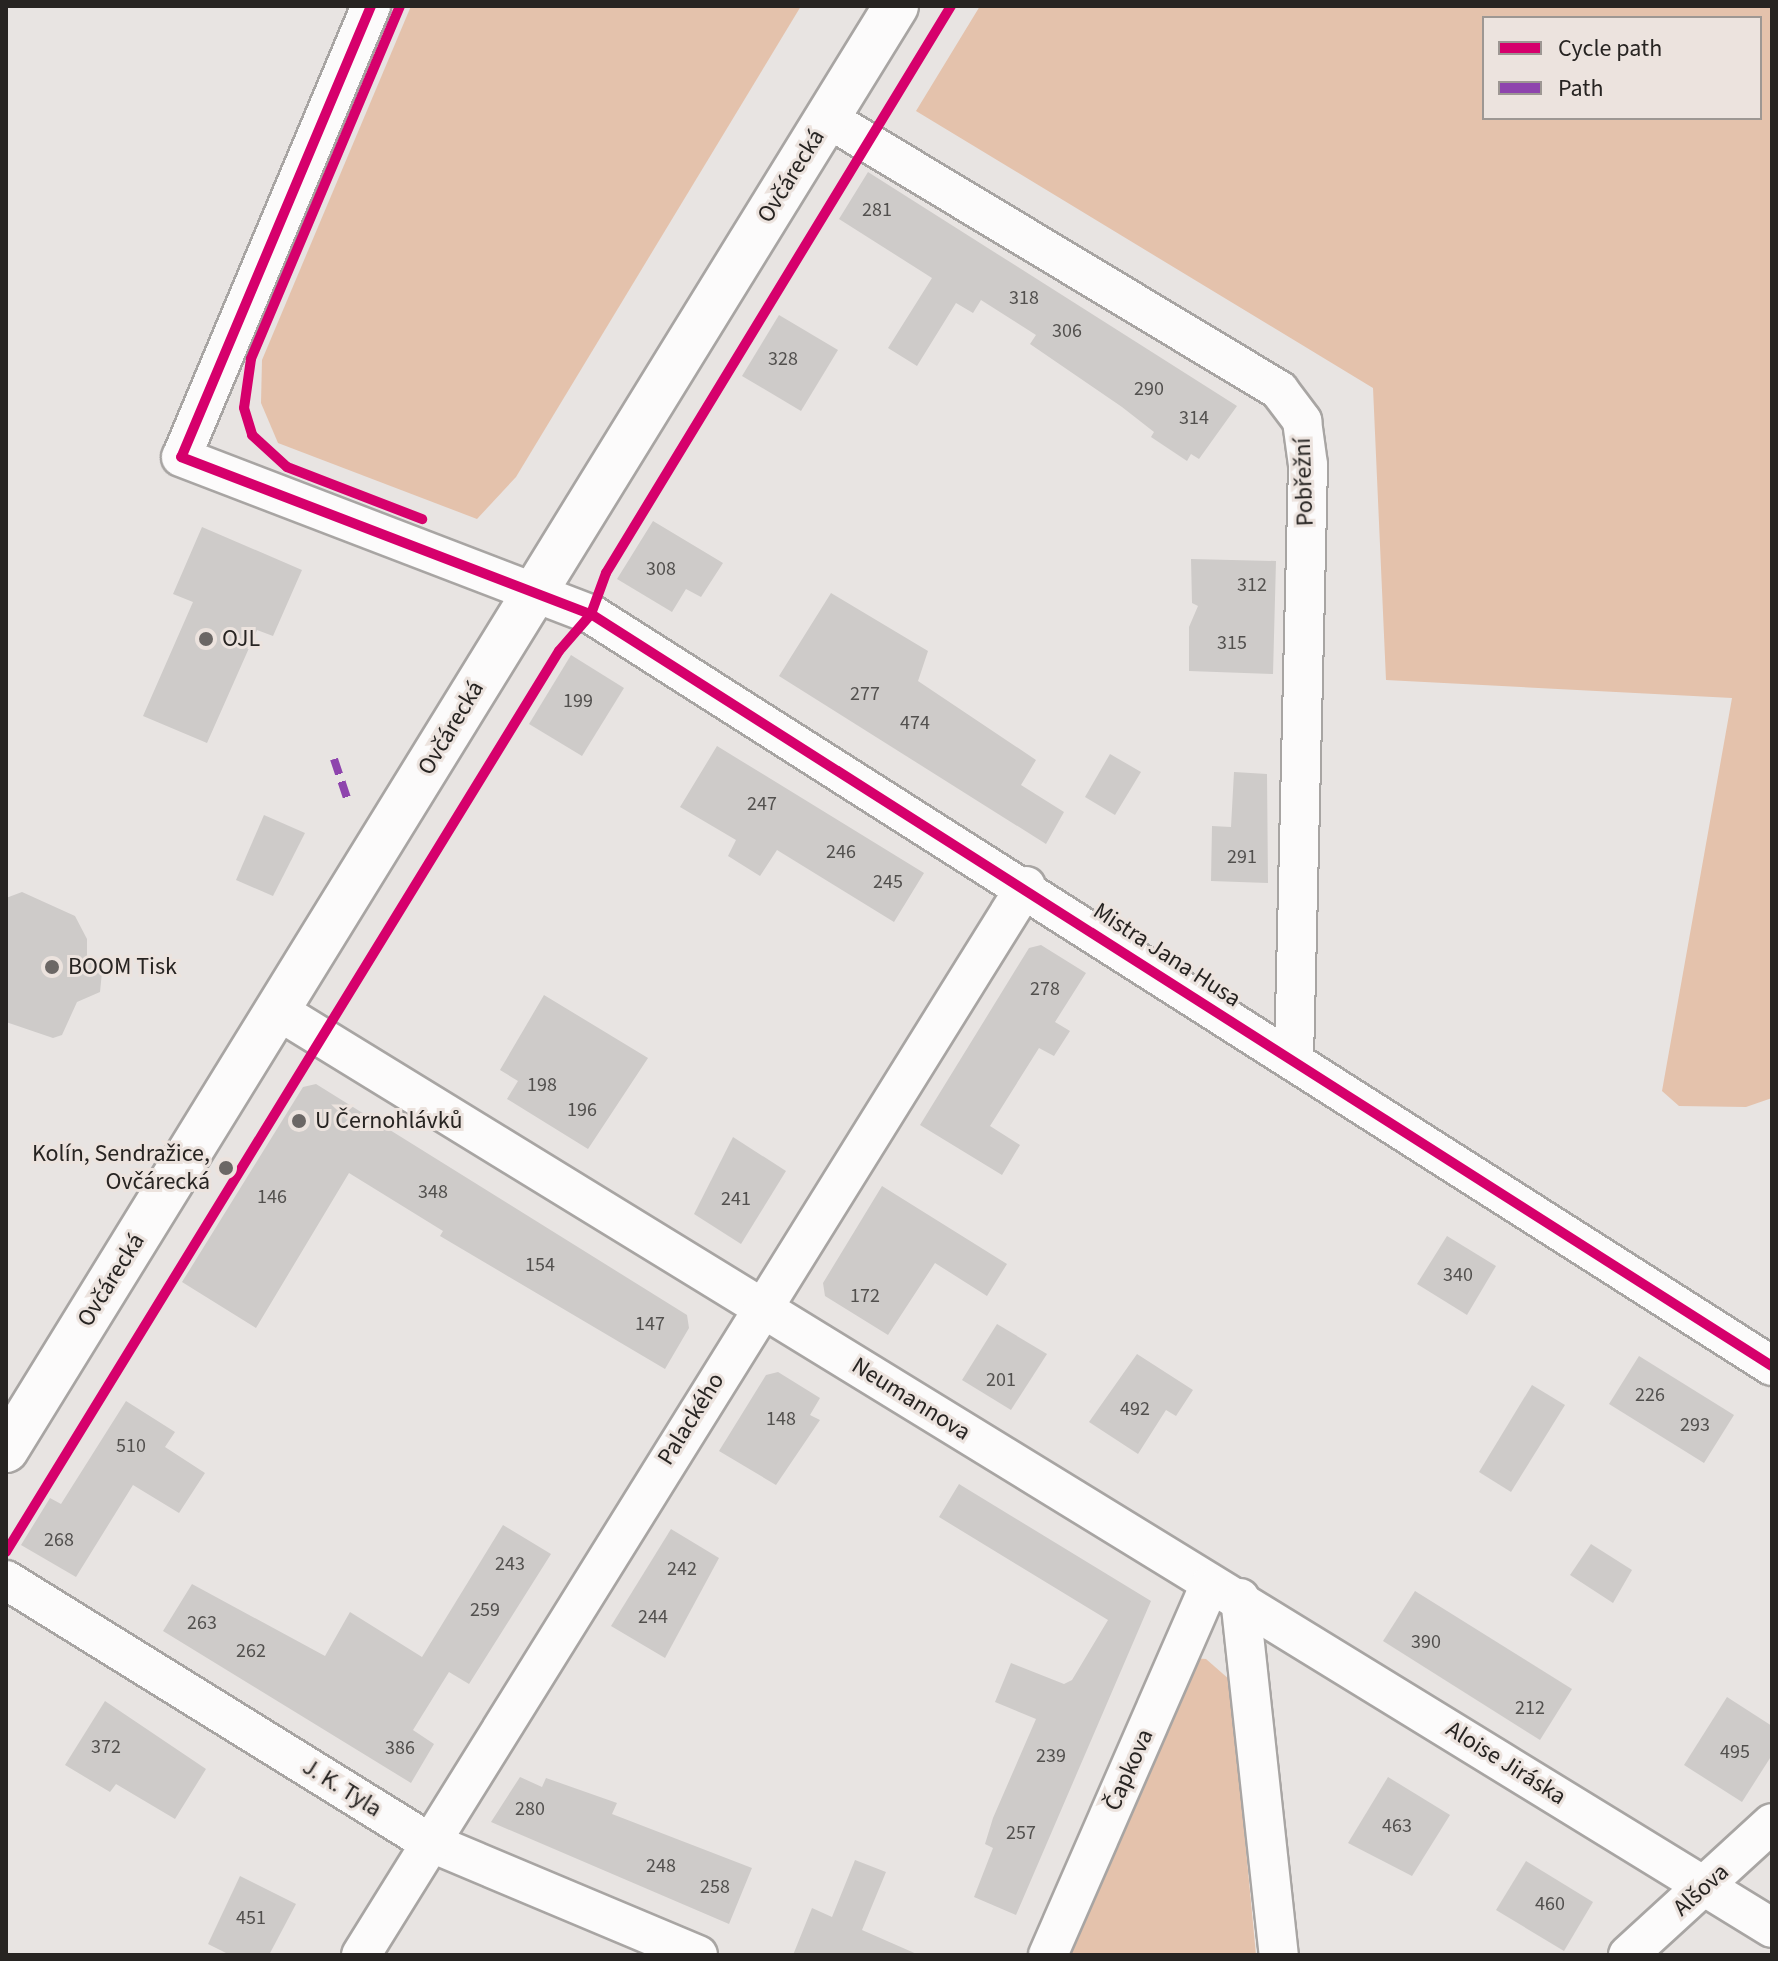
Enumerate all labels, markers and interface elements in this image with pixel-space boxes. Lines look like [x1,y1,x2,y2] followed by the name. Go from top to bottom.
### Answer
[1482,16,1762,120] legend
[1558,31,1662,66] text: Cycle path
[1558,71,1604,106] text: Path
[751,124,831,228] street label: Ovčárecká
[862,198,892,222] house number: 281
[1009,286,1039,310] house number: 318
[1052,319,1082,343] house number: 306
[768,347,798,371] house number: 328
[1134,377,1164,401] house number: 290
[1179,406,1209,430] house number: 314
[1288,437,1320,527] street label: Pobřežní
[646,557,676,581] house number: 308
[1237,573,1267,597] house number: 312
[222,625,260,653] place label: OJL
[197,630,215,648] marker: OJL
[1217,631,1247,655] house number: 315
[412,676,490,780] street label: Ovčárecká
[850,682,880,706] house number: 277
[563,689,593,713] house number: 199
[900,711,930,735] house number: 474
[747,792,777,816] house number: 247
[826,840,856,864] house number: 246
[1227,845,1257,869] house number: 291
[873,870,903,894] house number: 245
[1088,897,1246,1013] street label: Mistra Jana Husa
[68,953,177,981] place label: BOOM Tisk
[43,958,61,976] marker: BOOM Tisk
[1030,977,1060,1001] house number: 278
[527,1073,557,1097] house number: 198
[567,1098,597,1122] house number: 196
[315,1107,462,1135] place label: U Černohlávků
[290,1112,308,1130] marker: U Černohlávků
[32,1140,210,1196] place label: Kolín, Sendražice, Ovčárecká
[217,1159,235,1177] marker: Kolín, Sendražice, Ovčárecká
[418,1180,448,1204] house number: 348
[257,1185,287,1209] house number: 146
[721,1187,751,1211] house number: 241
[71,1228,151,1332] street label: Ovčárecká
[525,1253,555,1277] house number: 154
[1443,1263,1473,1287] house number: 340
[850,1284,880,1308] house number: 172
[635,1312,665,1336] house number: 147
[846,1351,976,1447] street label: Neumannova
[651,1368,731,1470] street label: Palackého
[986,1368,1016,1392] house number: 201
[1635,1383,1665,1407] house number: 226
[1120,1397,1150,1421] house number: 492
[766,1407,796,1431] house number: 148
[1680,1413,1710,1437] house number: 293
[116,1434,146,1458] house number: 510
[44,1528,74,1552] house number: 268
[495,1552,525,1576] house number: 243
[667,1557,697,1581] house number: 242
[470,1598,500,1622] house number: 259
[638,1605,668,1629] house number: 244
[187,1611,217,1635] house number: 263
[1411,1630,1441,1654] house number: 390
[236,1639,266,1663] house number: 262
[1515,1696,1545,1720] house number: 212
[1441,1715,1571,1811] street label: Aloise Jiráska
[1098,1725,1160,1815] street label: Čapkova
[91,1735,121,1759] house number: 372
[385,1736,415,1760] house number: 386
[1720,1740,1750,1764] house number: 495
[1036,1744,1066,1768] house number: 239
[297,1753,387,1823] street label: J. K. Tyla
[515,1797,545,1821] house number: 280
[1382,1814,1412,1838] house number: 463
[1006,1821,1036,1845] house number: 257
[646,1854,676,1878] house number: 248
[1667,1858,1735,1922] street label: Alšova
[700,1875,730,1899] house number: 258
[1535,1892,1565,1916] house number: 460
[236,1906,266,1930] house number: 451

